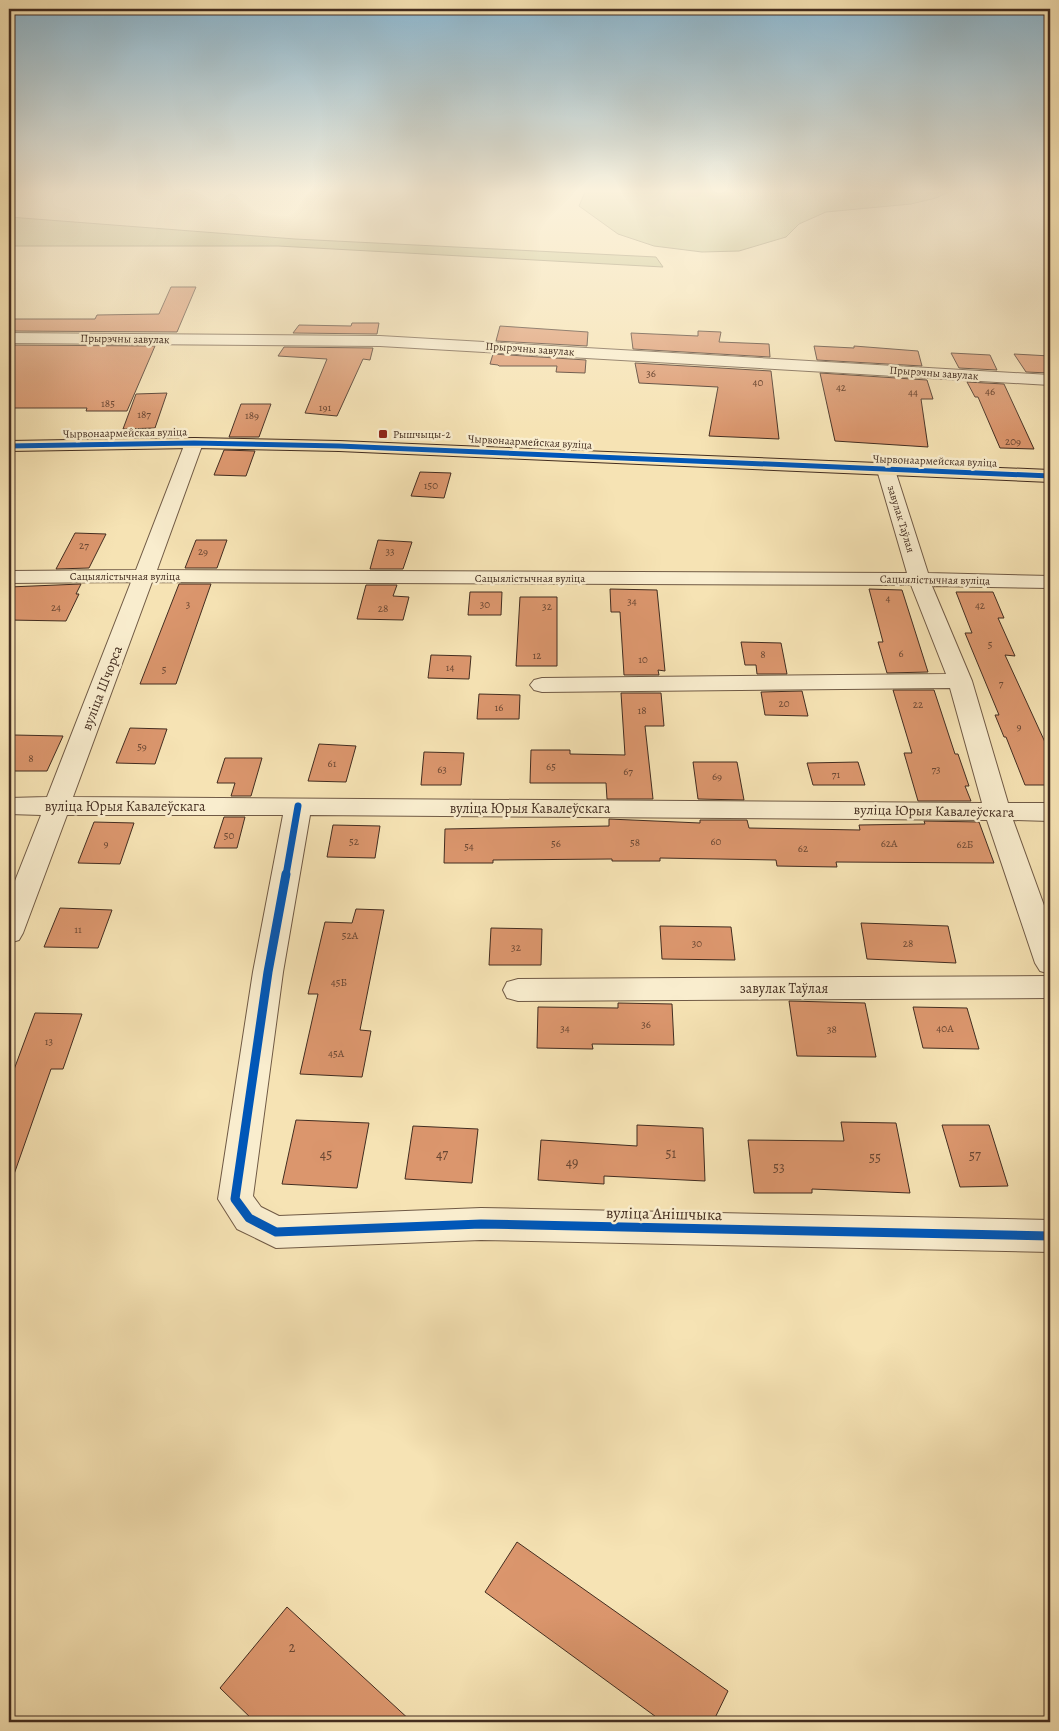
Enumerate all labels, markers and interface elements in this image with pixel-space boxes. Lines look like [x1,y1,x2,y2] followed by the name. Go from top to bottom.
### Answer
[80,331,170,347] street label: Прырэчны завулак
[485,338,575,360] street label: Прырэчны завулак
[889,362,979,384] street label: Прырэчны завулак
[646,366,656,381] house number: 36
[753,375,764,390] house number: 40
[836,380,846,395] house number: 42
[985,384,995,399] house number: 46
[908,385,918,400] house number: 44
[101,396,115,411] house number: 185
[319,400,332,415] house number: 191
[137,407,151,422] house number: 187
[245,408,259,423] house number: 189
[63,424,188,442] street label: Чырвонаармейская вуліца
[393,427,451,442] place label: Рышчыцы-2
[377,428,389,440] marker: Рышчыцы-2
[468,431,593,453] street label: Чырвонаармейская вуліца
[1005,434,1021,449] house number: 209
[873,451,998,471] street label: Чырвонаармейская вуліца
[424,478,438,493] house number: 150
[884,484,918,554] street label: завулак Таўлая
[79,538,89,553] house number: 27
[198,544,208,559] house number: 29
[385,544,395,559] house number: 33
[70,569,181,584] street label: Сацыялістычная вуліца
[475,571,586,586] street label: Сацыялістычная вуліца
[880,572,991,588] street label: Сацыялістычная вуліца
[886,591,891,606] house number: 4
[627,594,637,609] house number: 34
[186,597,190,612] house number: 3
[480,597,490,612] house number: 30
[975,598,985,613] house number: 42
[542,599,552,614] house number: 32
[51,600,61,615] house number: 24
[378,601,388,616] house number: 28
[988,637,993,652] house number: 5
[77,642,127,733] street label: вуліца Шчорса
[898,646,904,661] house number: 6
[760,647,766,662] house number: 8
[533,648,542,663] house number: 12
[638,652,648,667] house number: 10
[446,660,454,675] house number: 14
[162,662,167,677] house number: 5
[999,676,1004,691] house number: 7
[778,696,790,711] house number: 20
[913,697,923,712] house number: 22
[495,700,503,715] house number: 16
[637,703,647,718] house number: 18
[1016,719,1022,734] house number: 9
[137,739,147,754] house number: 59
[28,751,34,766] house number: 8
[328,756,337,771] house number: 61
[546,759,556,774] house number: 65
[437,762,447,777] house number: 63
[931,762,941,777] house number: 73
[623,764,633,779] house number: 67
[832,767,840,782] house number: 71
[712,769,722,784] house number: 69
[45,797,206,816] street label: вуліца Юрыя Кавалеўскага
[450,799,611,818] street label: вуліца Юрыя Кавалеўскага
[853,800,1015,822] street label: вуліца Юрыя Кавалеўскага
[224,828,234,843] house number: 50
[349,834,359,849] house number: 52
[711,834,722,849] house number: 60
[630,835,640,850] house number: 58
[103,836,109,851] house number: 9
[551,836,561,851] house number: 56
[881,836,898,851] house number: 62А
[957,837,973,852] house number: 62Б
[464,839,474,854] house number: 54
[798,841,808,856] house number: 62
[74,922,82,937] house number: 11
[342,928,359,943] house number: 52А
[692,936,702,951] house number: 30
[903,936,913,951] house number: 28
[511,940,521,955] house number: 32
[331,975,347,990] house number: 45Б
[740,979,829,998] street label: завулак Таўлая
[641,1017,651,1032] house number: 36
[560,1021,570,1036] house number: 34
[936,1021,954,1036] house number: 40А
[827,1022,837,1037] house number: 38
[45,1034,53,1049] house number: 13
[328,1046,345,1061] house number: 45А
[666,1144,677,1163] house number: 51
[320,1145,332,1164] house number: 45
[436,1145,448,1164] house number: 47
[969,1146,981,1165] house number: 57
[869,1148,881,1167] house number: 55
[566,1153,578,1172] house number: 49
[773,1158,785,1177] house number: 53
[606,1202,723,1226] street label: вуліца Анішчыка
[289,1638,296,1657] house number: 2

